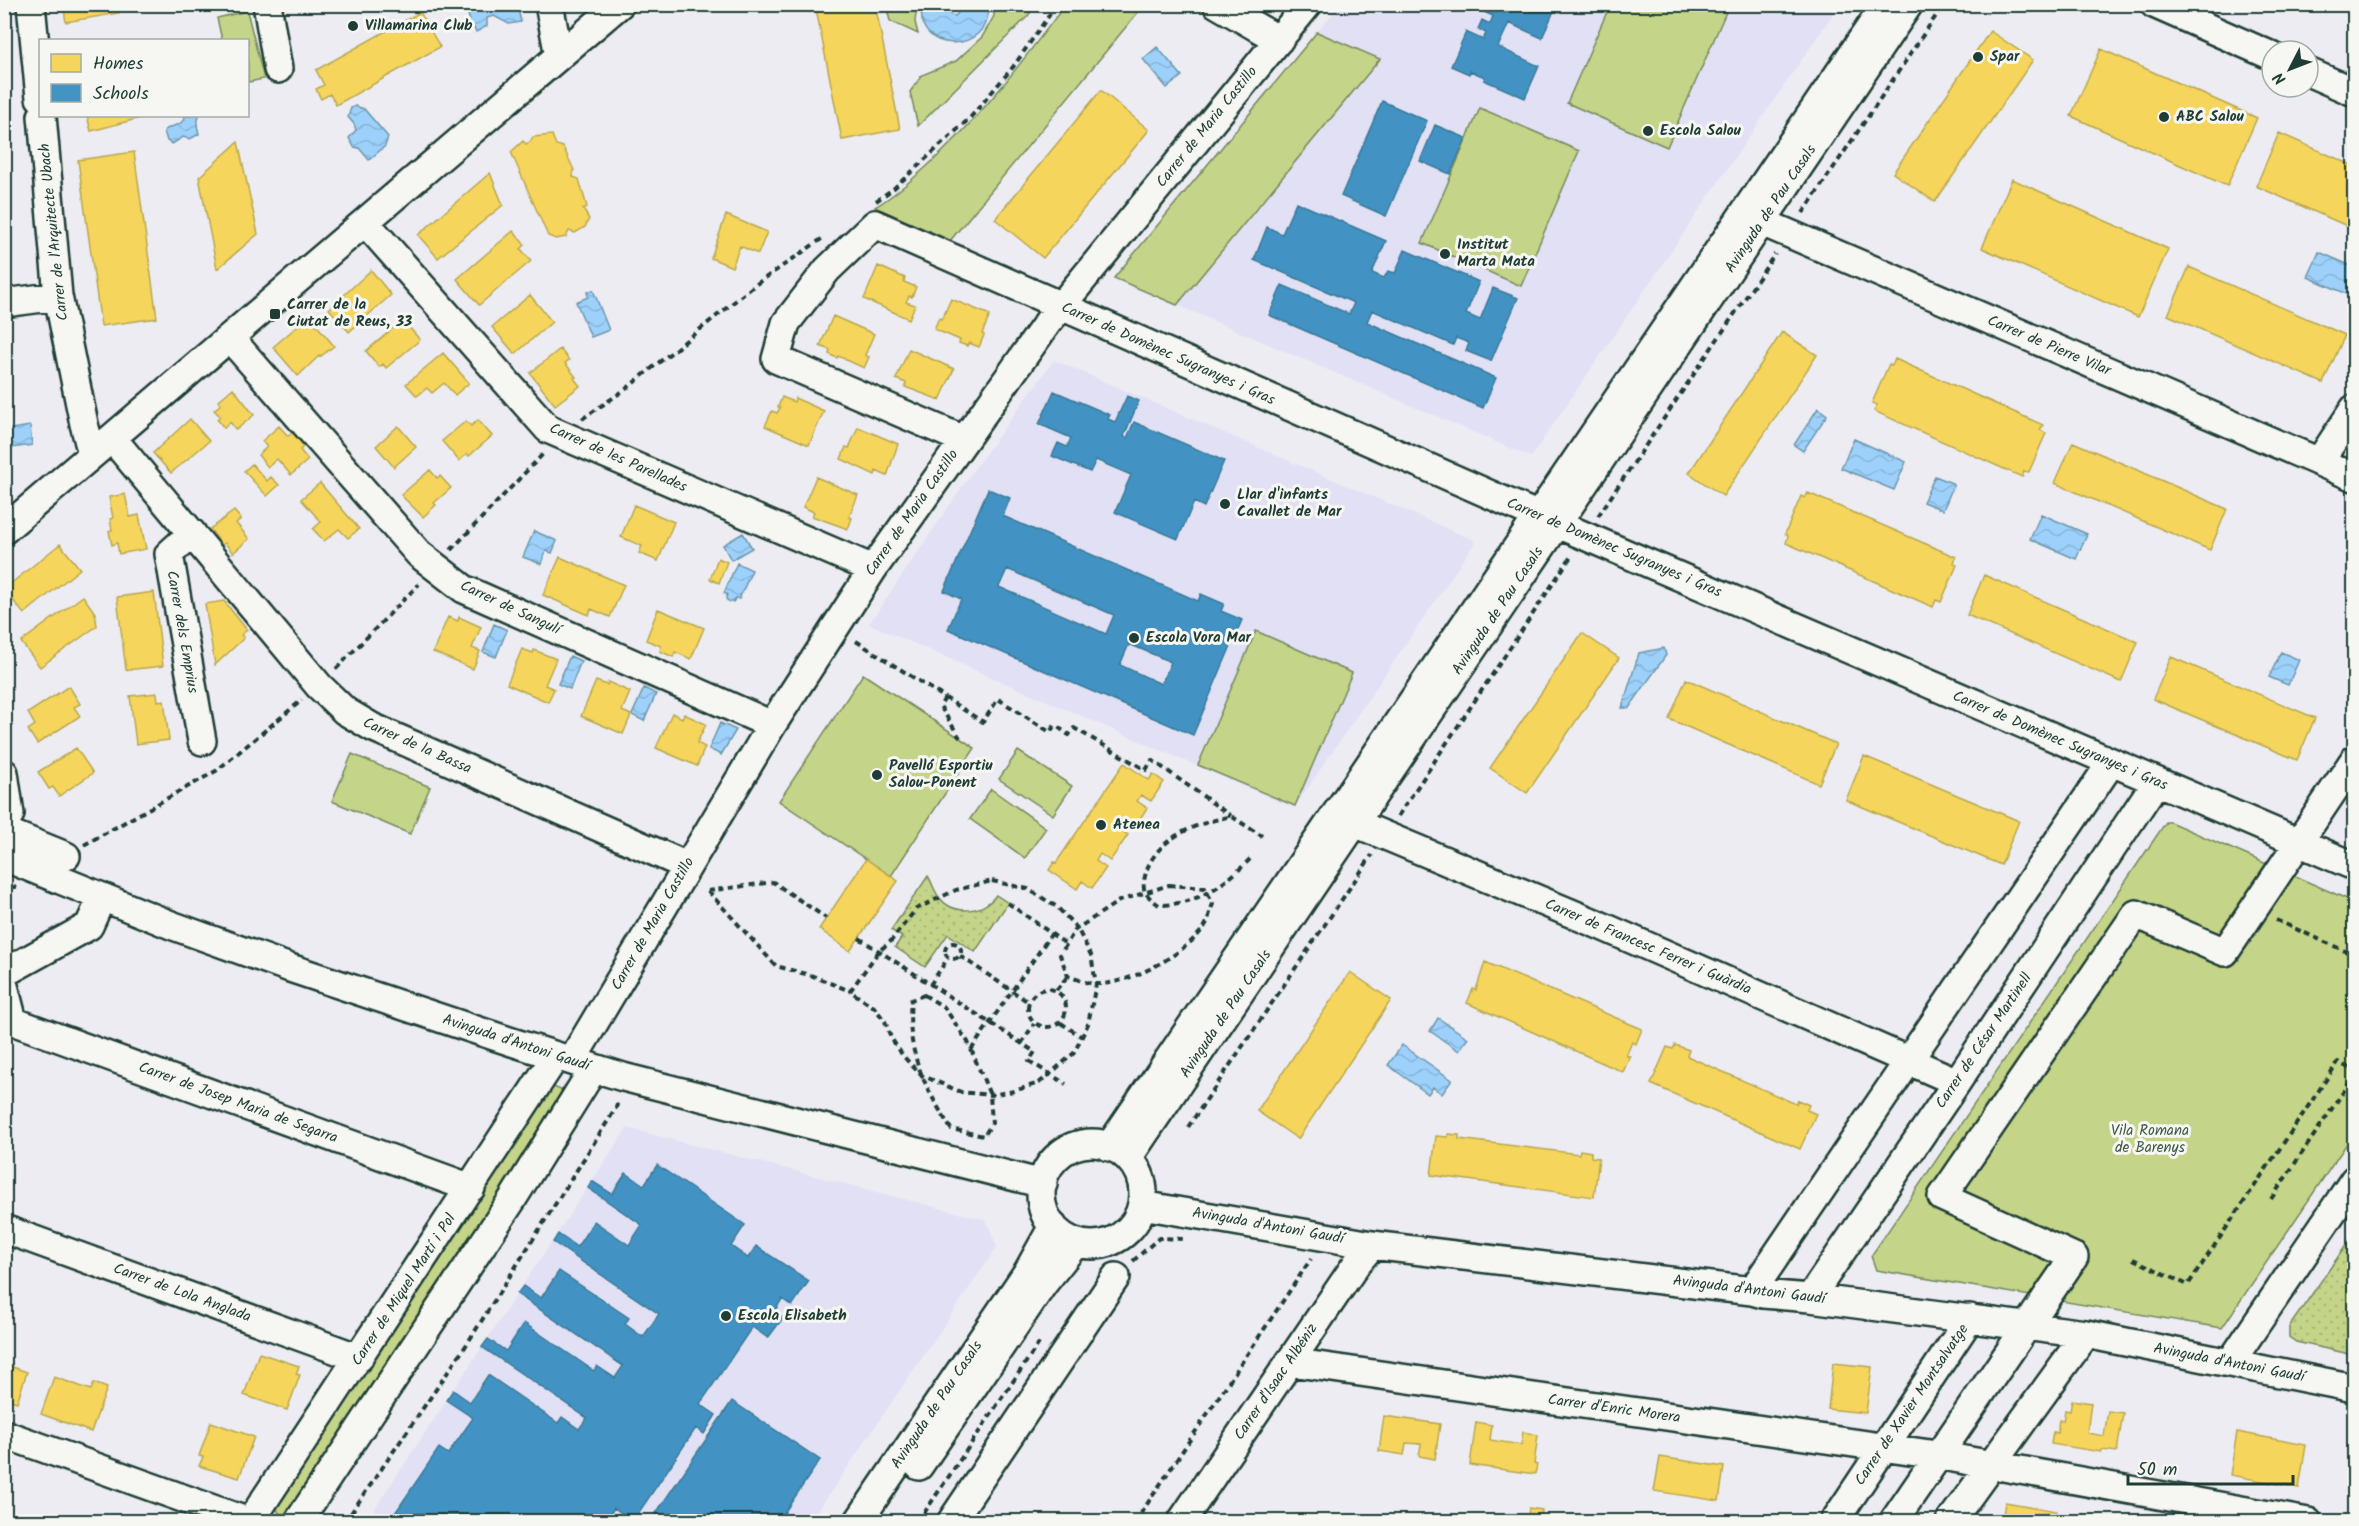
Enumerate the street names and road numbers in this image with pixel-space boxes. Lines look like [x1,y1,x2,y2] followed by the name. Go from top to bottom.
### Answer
[1150,61,1264,193] street label: Carrer de Maria Castillo
[1719,140,1823,278] street label: Avinguda de Pau Casals
[33,142,75,322] street label: Carrer de l'Arquitecte Ubach
[1057,296,1279,412] street label: Carrer de Domènec Sugranyes i Gras
[1983,309,2116,383] street label: Carrer de Pierre Vilar
[545,417,691,499] street label: Carrer de les Parellades
[859,444,965,581] street label: Carrer de Maria Castillo
[1503,492,1726,605] street label: Carrer de Domènec Sugranyes i Gras
[1446,542,1550,680] street label: Avinguda de Pau Casals
[159,569,205,696] street label: Carrer dels Emprius
[456,574,566,643] street label: Carrer de Sangulí
[1949,685,2172,798] street label: Carrer de Domènec Sugranyes i Gras
[359,711,475,781] street label: Carrer de la Bassa
[605,853,701,995] street label: Carrer de Maria Castillo
[1541,892,1755,1002] street label: Carrer de Francesc Ferrer i Guàrdia
[1174,945,1278,1083] street label: Avinguda de Pau Casals
[1930,968,2039,1114] street label: Carrer de César Martinell
[439,1008,595,1079] street label: Avinguda d'Antoni Gaudí
[135,1056,341,1150] street label: Carrer de Josep Maria de Segarra
[1190,1201,1348,1252] street label: Avinguda d'Antoni Gaudí
[346,1209,463,1371] street label: Carrer de Miquel Martí i Pol
[110,1257,254,1329] street label: Carrer de Lola Anglada
[1671,1269,1829,1312] street label: Avinguda d'Antoni Gaudí
[1228,1318,1324,1445] street label: Carrer d'Isaac Albéniz
[1849,1319,1975,1491] street label: Carrer de Xavier Montsalvatge
[885,1336,989,1474] street label: Avinguda de Pau Casals
[2151,1337,2309,1390] street label: Avinguda d'Antoni Gaudí
[1546,1388,1682,1430] street label: Carrer d'Enric Morera

